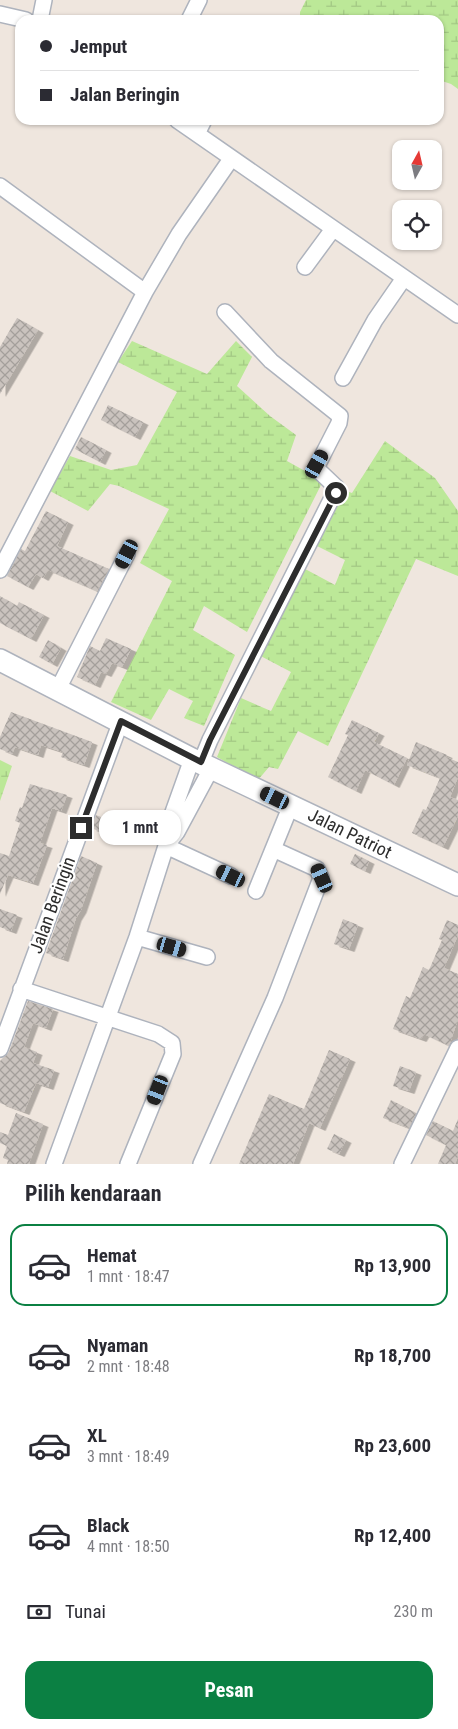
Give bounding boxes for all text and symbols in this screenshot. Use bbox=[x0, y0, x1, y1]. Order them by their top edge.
text: Jemput bbox=[70, 35, 127, 58]
text: Jalan Beringin bbox=[70, 83, 180, 106]
north arrow bbox=[392, 140, 442, 190]
map controls bbox=[392, 140, 442, 250]
button: locate bbox=[392, 200, 442, 250]
car bbox=[303, 447, 330, 481]
route start bbox=[325, 482, 347, 504]
car bbox=[113, 537, 140, 571]
car bbox=[258, 785, 291, 811]
street label: Jalan Patriot bbox=[305, 804, 395, 862]
callout: 1 mnt bbox=[98, 810, 181, 846]
route end bbox=[70, 817, 92, 839]
text: 1 mnt bbox=[122, 818, 158, 837]
street label: Jalan Beringin bbox=[25, 854, 79, 956]
car bbox=[309, 861, 334, 895]
car bbox=[214, 863, 247, 889]
car bbox=[155, 936, 188, 958]
car bbox=[145, 1073, 170, 1107]
text: Pilih kendaraan bbox=[25, 1181, 161, 1206]
icon: car bbox=[27, 1243, 72, 1288]
text: Hemat bbox=[87, 1244, 137, 1267]
text: Rp 13,900 bbox=[354, 1254, 431, 1277]
text: 1 mnt · 18:47 bbox=[87, 1267, 170, 1286]
icon: car bbox=[27, 1333, 72, 1378]
text: Nyaman bbox=[87, 1334, 148, 1357]
text: Rp 18,700 bbox=[354, 1344, 431, 1367]
text: 2 mnt · 18:48 bbox=[87, 1357, 170, 1376]
icon: car bbox=[27, 1423, 72, 1468]
text: XL bbox=[87, 1424, 107, 1447]
text: Rp 23,600 bbox=[354, 1434, 431, 1457]
text: 3 mnt · 18:49 bbox=[87, 1447, 170, 1466]
icon: car bbox=[27, 1513, 72, 1558]
text: Black bbox=[87, 1514, 129, 1537]
text: Rp 12,400 bbox=[354, 1524, 431, 1547]
text: 4 mnt · 18:50 bbox=[87, 1537, 170, 1556]
icon: cash bbox=[25, 1598, 53, 1626]
text: Tunai bbox=[65, 1600, 106, 1623]
text: 230 m bbox=[394, 1602, 433, 1621]
button: Pesan bbox=[25, 1661, 433, 1719]

